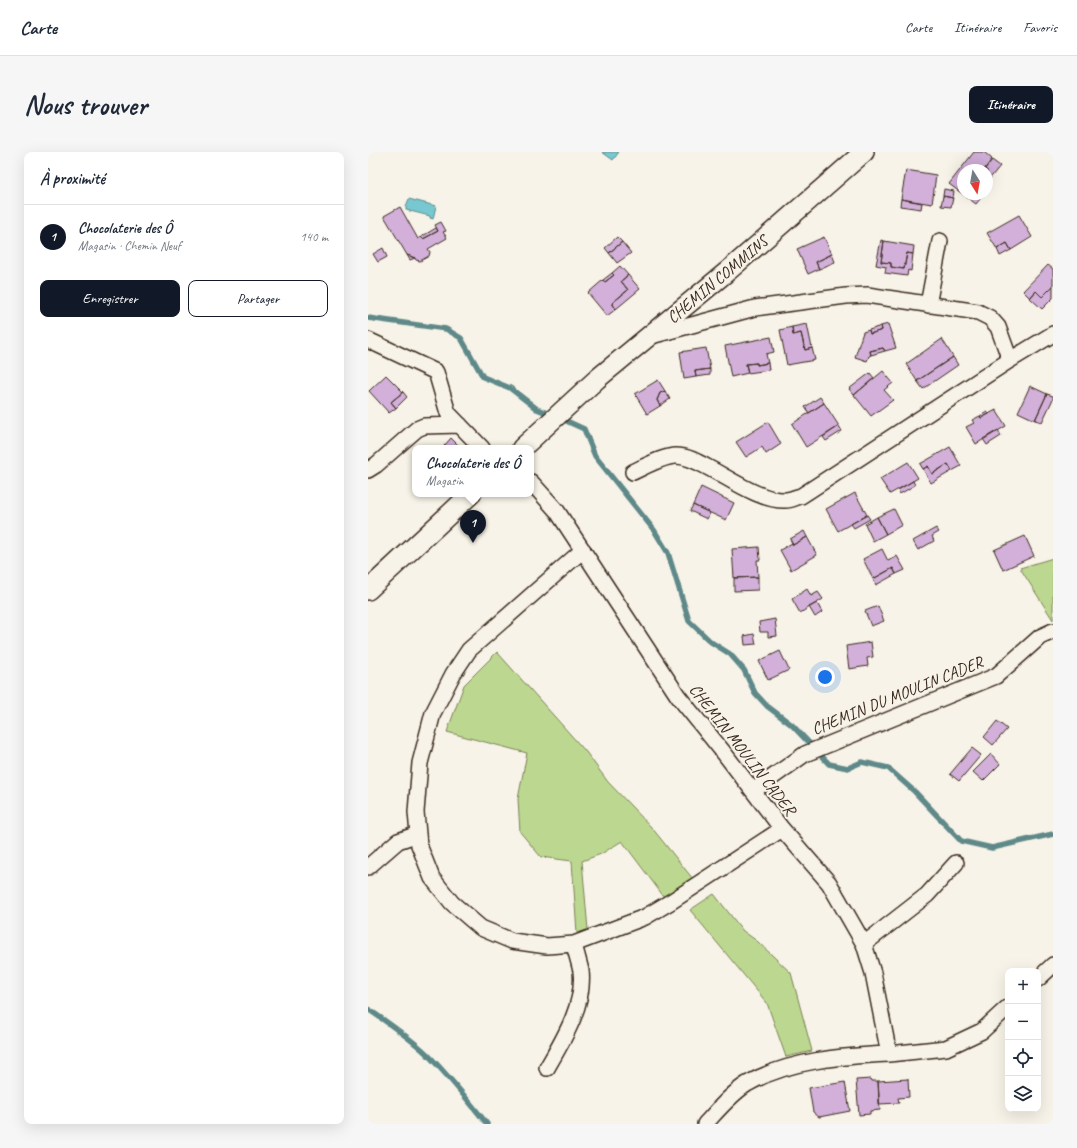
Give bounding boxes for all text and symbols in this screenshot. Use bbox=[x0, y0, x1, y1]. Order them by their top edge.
text: Carte bbox=[20, 16, 57, 40]
text: Carte bbox=[905, 19, 932, 36]
text: Itinéraire bbox=[954, 19, 1001, 36]
text: Favoris bbox=[1023, 19, 1057, 36]
button: Itinéraire bbox=[969, 86, 1053, 123]
text: Nous trouver bbox=[24, 87, 147, 122]
north arrow bbox=[957, 164, 993, 200]
text: À proximité bbox=[40, 168, 105, 189]
text: Chocolaterie des Ô bbox=[78, 219, 172, 238]
text: 1 bbox=[50, 229, 56, 245]
text: 140 m bbox=[300, 229, 328, 245]
street label: CHEMIN COMMINS bbox=[662, 229, 774, 328]
text: Magasin · Chemin Neuf bbox=[78, 238, 181, 254]
button: Enregistrer bbox=[40, 280, 180, 317]
button: Partager bbox=[188, 280, 328, 317]
popup bbox=[412, 445, 534, 497]
text: Chocolaterie des Ô bbox=[426, 454, 520, 473]
text: Magasin bbox=[426, 473, 464, 489]
pin: 1 bbox=[460, 510, 486, 543]
street label: CHEMIN DU MOULIN CADER bbox=[809, 651, 987, 739]
your location bbox=[815, 667, 835, 687]
street label: CHEMIN MOULIN CADER bbox=[685, 679, 802, 821]
map controls bbox=[1005, 968, 1041, 1112]
button: + bbox=[1005, 968, 1041, 1004]
button: − bbox=[1005, 1004, 1041, 1040]
button: locate bbox=[1005, 1040, 1041, 1076]
button: layers bbox=[1005, 1076, 1041, 1112]

